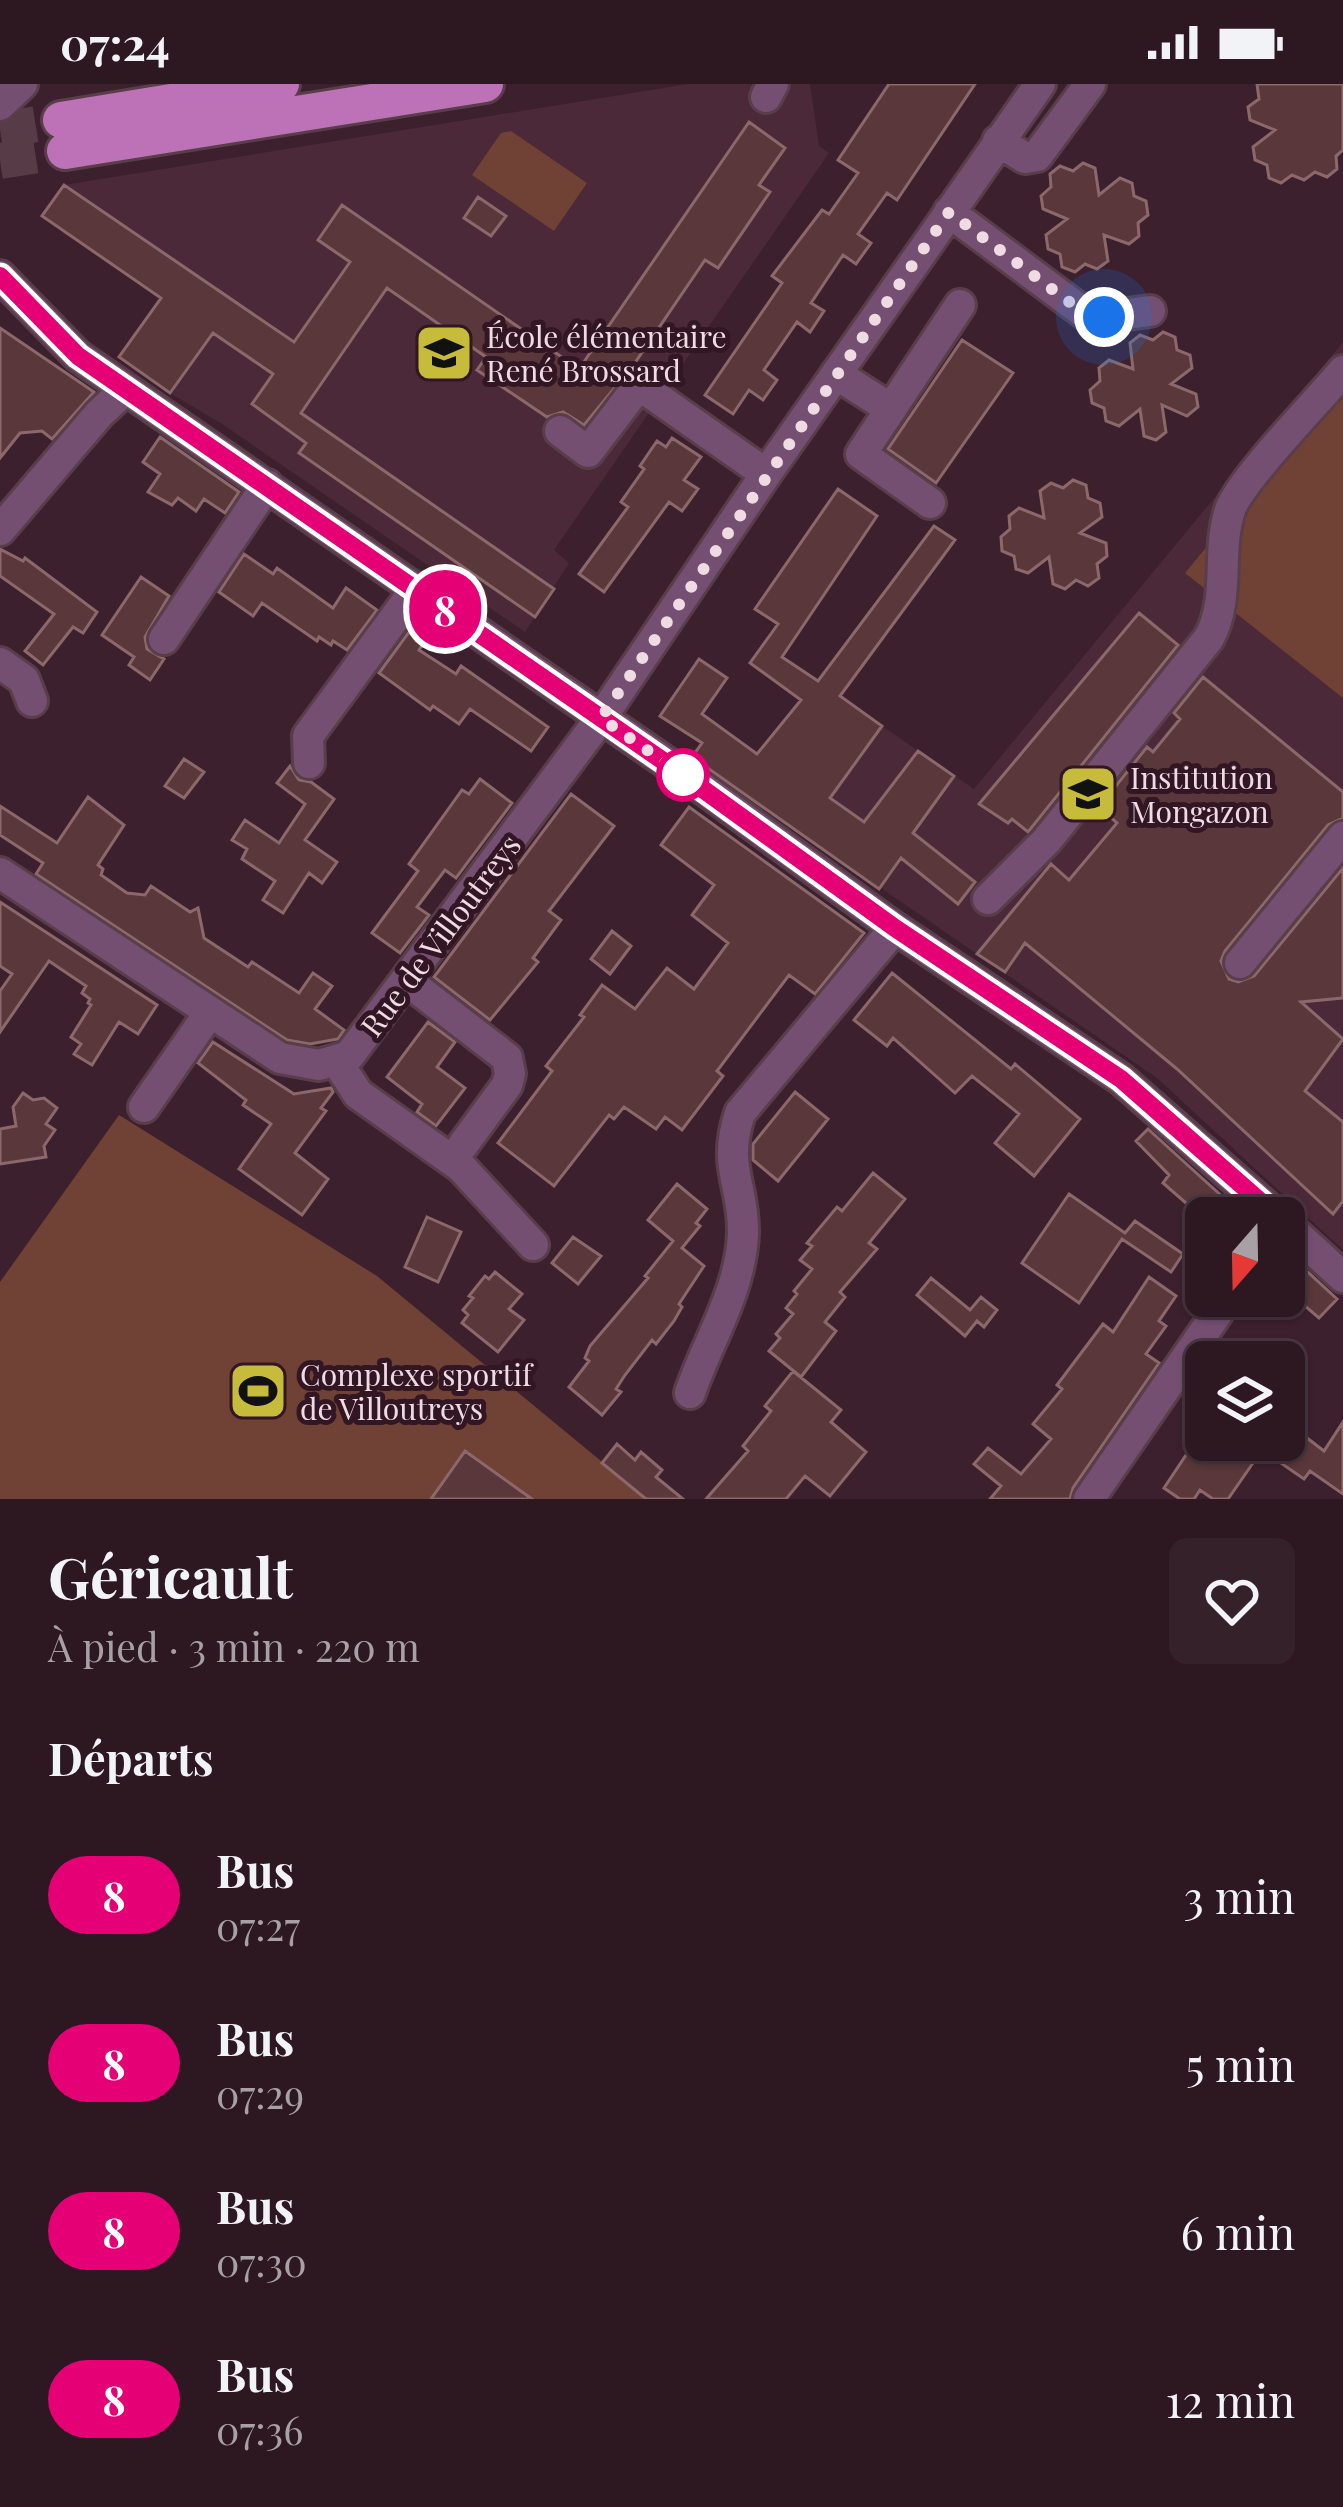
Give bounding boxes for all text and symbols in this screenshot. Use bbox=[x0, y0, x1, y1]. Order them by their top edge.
text: 07:24 bbox=[60, 12, 170, 72]
your location bbox=[1074, 287, 1134, 347]
place label: École élémentaire René Brossard bbox=[486, 316, 727, 390]
school or university icon: École élémentaire René Brossard bbox=[413, 322, 475, 384]
line badge: 8 bbox=[406, 570, 484, 648]
text: 8 bbox=[433, 581, 457, 637]
unlabelled marker bbox=[658, 750, 708, 800]
place label: Institution Mongazon bbox=[1130, 757, 1273, 831]
school or university icon: Institution Mongazon bbox=[1057, 763, 1119, 825]
street label: Rue de Villoutreys bbox=[351, 826, 529, 1044]
north arrow bbox=[1185, 1197, 1305, 1317]
map controls bbox=[1185, 1197, 1305, 1461]
button: layers bbox=[1185, 1341, 1305, 1461]
place label: Complexe sportif de Villoutreys bbox=[300, 1354, 534, 1428]
sports icon: Complexe sportif de Villoutreys bbox=[227, 1360, 289, 1422]
text: Géricault bbox=[48, 1537, 293, 1613]
button: heart bbox=[1169, 1538, 1295, 1664]
text: À pied · 3 min · 220 m bbox=[48, 1620, 420, 1672]
text: Départs bbox=[48, 1727, 214, 1787]
text: Bus bbox=[216, 1839, 294, 1899]
text: 3 min bbox=[1183, 1865, 1295, 1925]
text: 8 bbox=[102, 1867, 126, 1923]
text: 07:27 bbox=[216, 1899, 300, 1951]
text: Bus bbox=[216, 2007, 294, 2067]
text: 5 min bbox=[1186, 2033, 1295, 2093]
text: 8 bbox=[102, 2035, 126, 2091]
text: 07:29 bbox=[216, 2067, 304, 2119]
text: Bus bbox=[216, 2175, 294, 2235]
text: 6 min bbox=[1181, 2201, 1295, 2261]
text: 8 bbox=[102, 2203, 126, 2259]
text: 07:30 bbox=[216, 2235, 307, 2287]
text: Bus bbox=[216, 2343, 294, 2403]
text: 12 min bbox=[1166, 2369, 1295, 2429]
text: 8 bbox=[102, 2371, 126, 2427]
text: 07:36 bbox=[216, 2403, 303, 2455]

